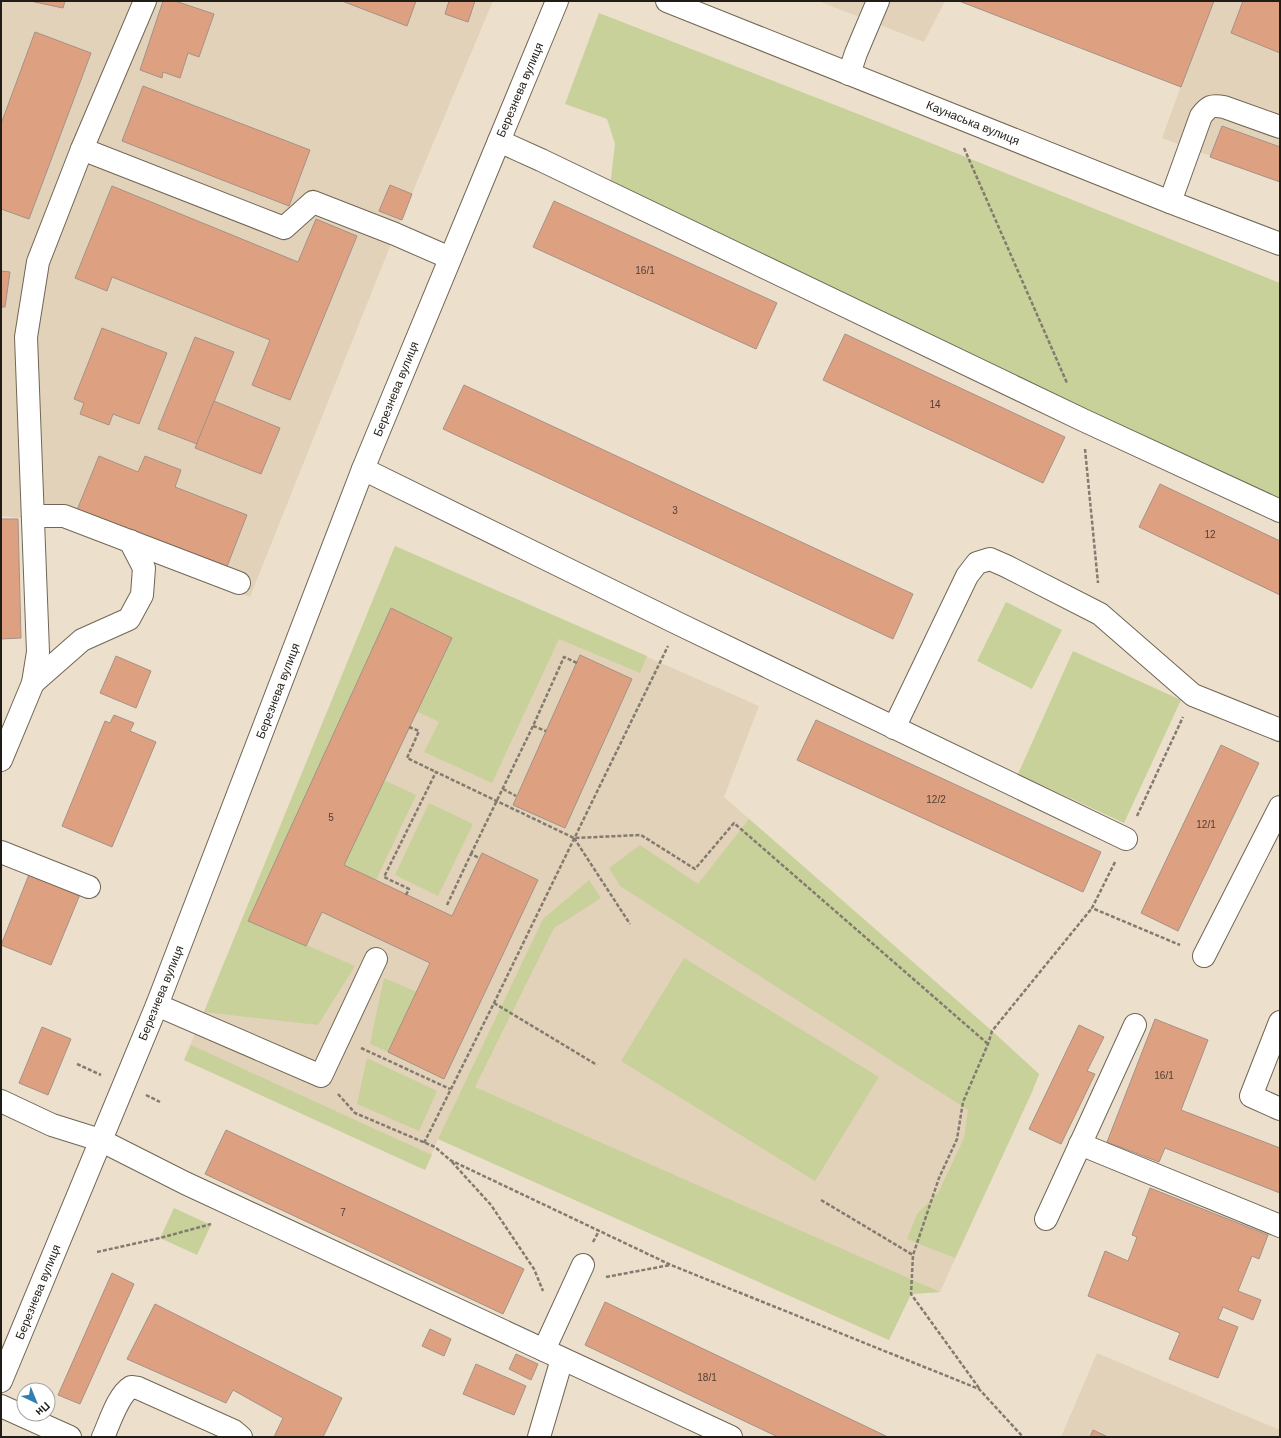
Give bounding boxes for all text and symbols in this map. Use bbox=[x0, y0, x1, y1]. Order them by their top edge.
street label: Березнева вулиця bbox=[494, 40, 546, 140]
street label: Каунаська вулиця bbox=[924, 98, 1022, 148]
house number: 16/1 bbox=[635, 265, 655, 276]
street label: Березнева вулиця bbox=[370, 339, 422, 439]
house number: 14 bbox=[929, 399, 941, 410]
house number: 3 bbox=[672, 505, 678, 516]
house number: 12 bbox=[1204, 529, 1216, 540]
street label: Березнева вулиця bbox=[253, 641, 303, 741]
house number: 12/2 bbox=[926, 794, 946, 805]
house number: 5 bbox=[328, 812, 334, 823]
house number: 12/1 bbox=[1196, 819, 1216, 830]
street label: Березнева вулиця bbox=[135, 943, 187, 1043]
house number: 16/1 bbox=[1154, 1070, 1174, 1081]
house number: 7 bbox=[340, 1207, 346, 1218]
street label: Березнева вулиця bbox=[12, 1242, 64, 1342]
house number: 18/1 bbox=[697, 1372, 717, 1383]
north arrow bbox=[16, 1382, 56, 1422]
text: Пн bbox=[34, 1400, 52, 1419]

